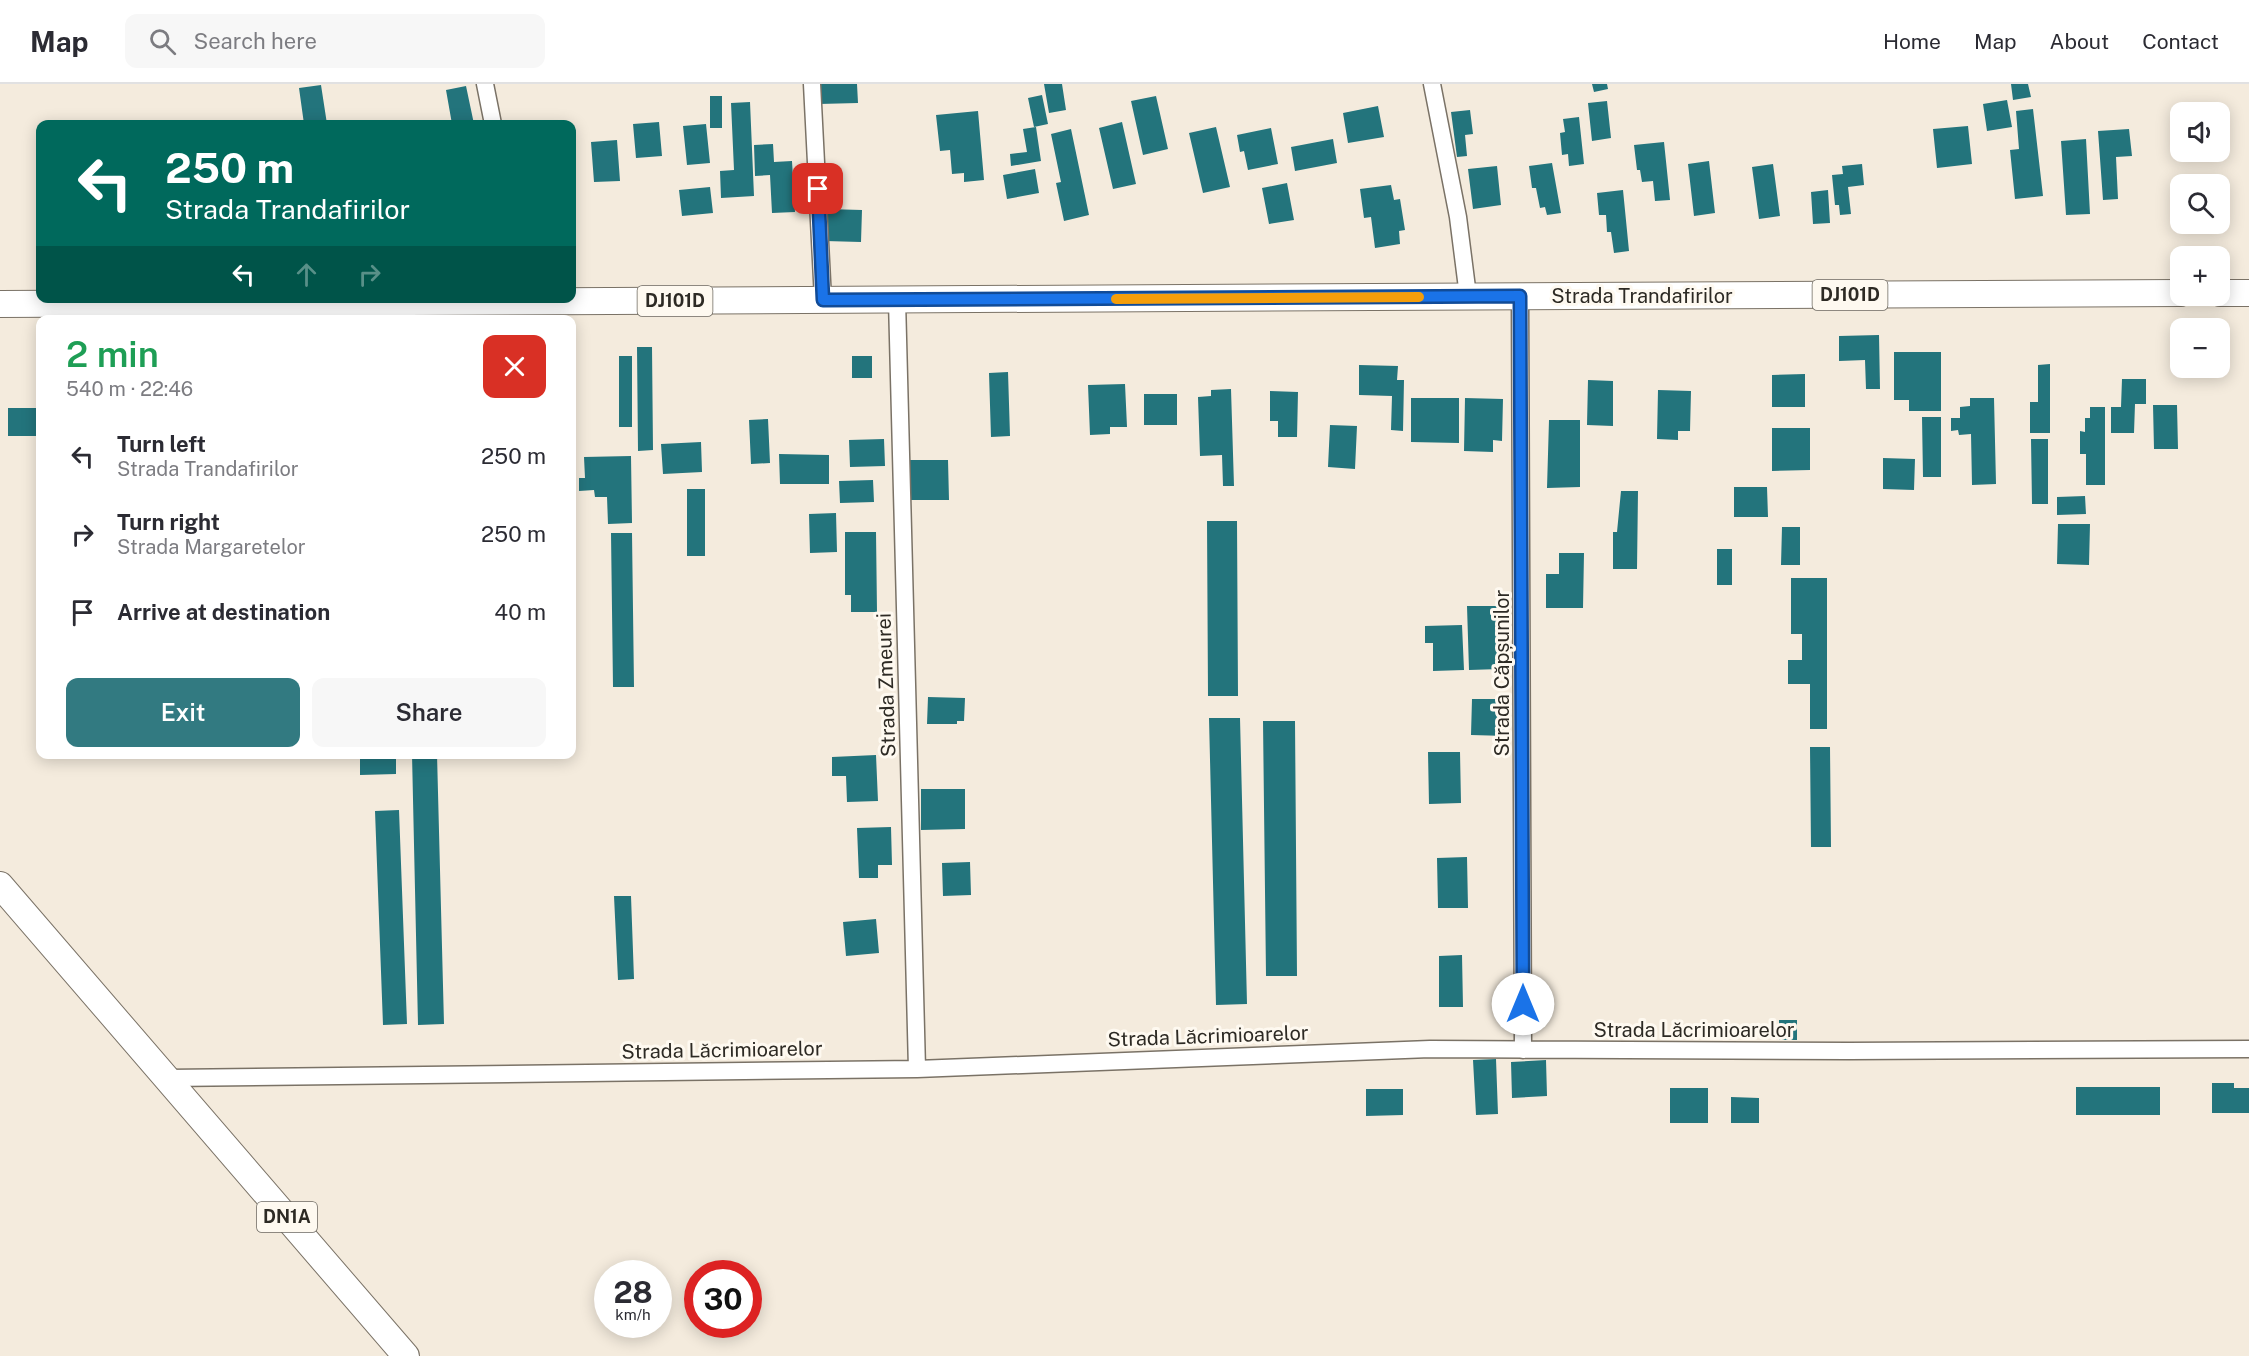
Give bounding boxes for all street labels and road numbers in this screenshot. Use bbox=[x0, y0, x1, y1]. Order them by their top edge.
road number: DJ101D bbox=[1812, 280, 1888, 310]
street label: Strada Trandafirilor bbox=[1551, 284, 1733, 308]
road number: DJ101D bbox=[638, 286, 712, 316]
street label: Strada Căpșunilor bbox=[1490, 589, 1514, 756]
street label: Strada Zmeurei bbox=[871, 613, 901, 757]
street label: Strada Lăcrimioarelor bbox=[1593, 1018, 1795, 1042]
street label: Strada Lăcrimioarelor bbox=[1107, 1020, 1309, 1052]
street label: Strada Lăcrimioarelor bbox=[621, 1036, 823, 1064]
road number: DN1A bbox=[257, 1202, 317, 1232]

